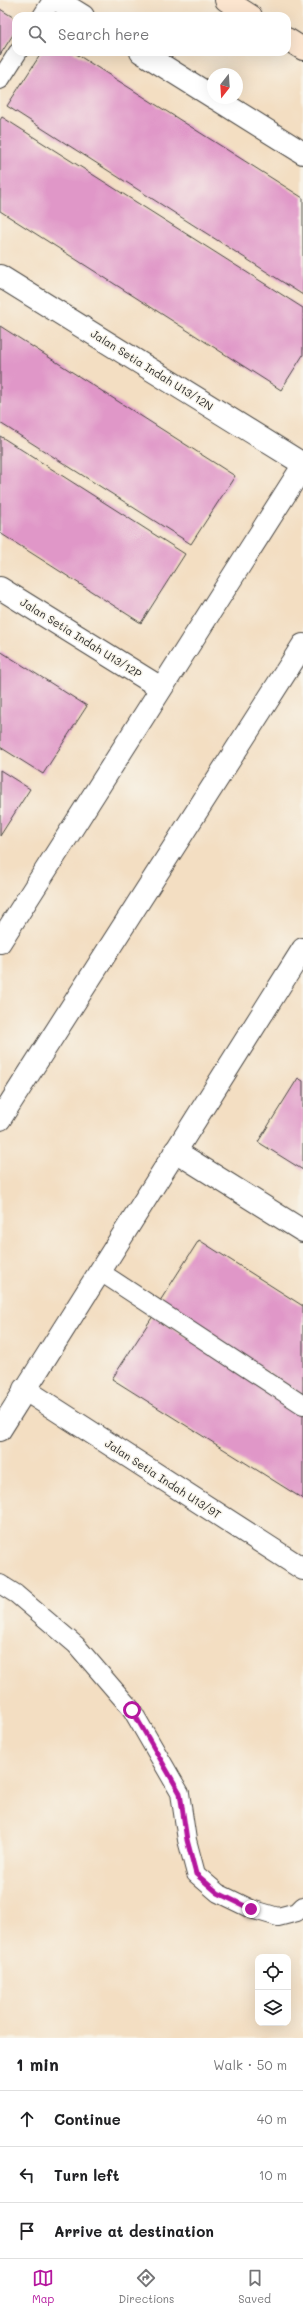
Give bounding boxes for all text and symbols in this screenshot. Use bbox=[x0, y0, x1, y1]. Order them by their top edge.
search box bbox=[12, 12, 291, 56]
icon: search bbox=[26, 23, 48, 45]
text: Search here bbox=[58, 24, 149, 44]
north arrow bbox=[207, 68, 243, 104]
street label: Jalan Setia Indah U13/12N bbox=[88, 326, 216, 414]
street label: Jalan Setia Indah U13/12P bbox=[18, 594, 145, 681]
street label: Jalan Setia Indah U13/9T bbox=[102, 1435, 224, 1522]
route start bbox=[123, 1701, 141, 1719]
route end bbox=[242, 1900, 260, 1918]
map controls bbox=[255, 1954, 291, 2026]
button: locate bbox=[255, 1954, 291, 1990]
button: layers bbox=[255, 1990, 291, 2026]
text: 1 min bbox=[16, 2053, 59, 2075]
text: Walk · 50 m bbox=[213, 2056, 287, 2073]
icon: ahead bbox=[16, 2108, 38, 2130]
text: Continue bbox=[54, 2109, 121, 2129]
text: 40 m bbox=[257, 2110, 287, 2127]
icon: left bbox=[16, 2164, 38, 2186]
text: Turn left bbox=[54, 2165, 119, 2185]
text: 10 m bbox=[259, 2166, 287, 2183]
icon: arrive bbox=[16, 2220, 38, 2242]
text: Arrive at destination bbox=[54, 2221, 214, 2241]
tab: Map bbox=[32, 2267, 54, 2306]
tab: Directions bbox=[118, 2267, 174, 2306]
tab: Saved bbox=[238, 2267, 271, 2306]

